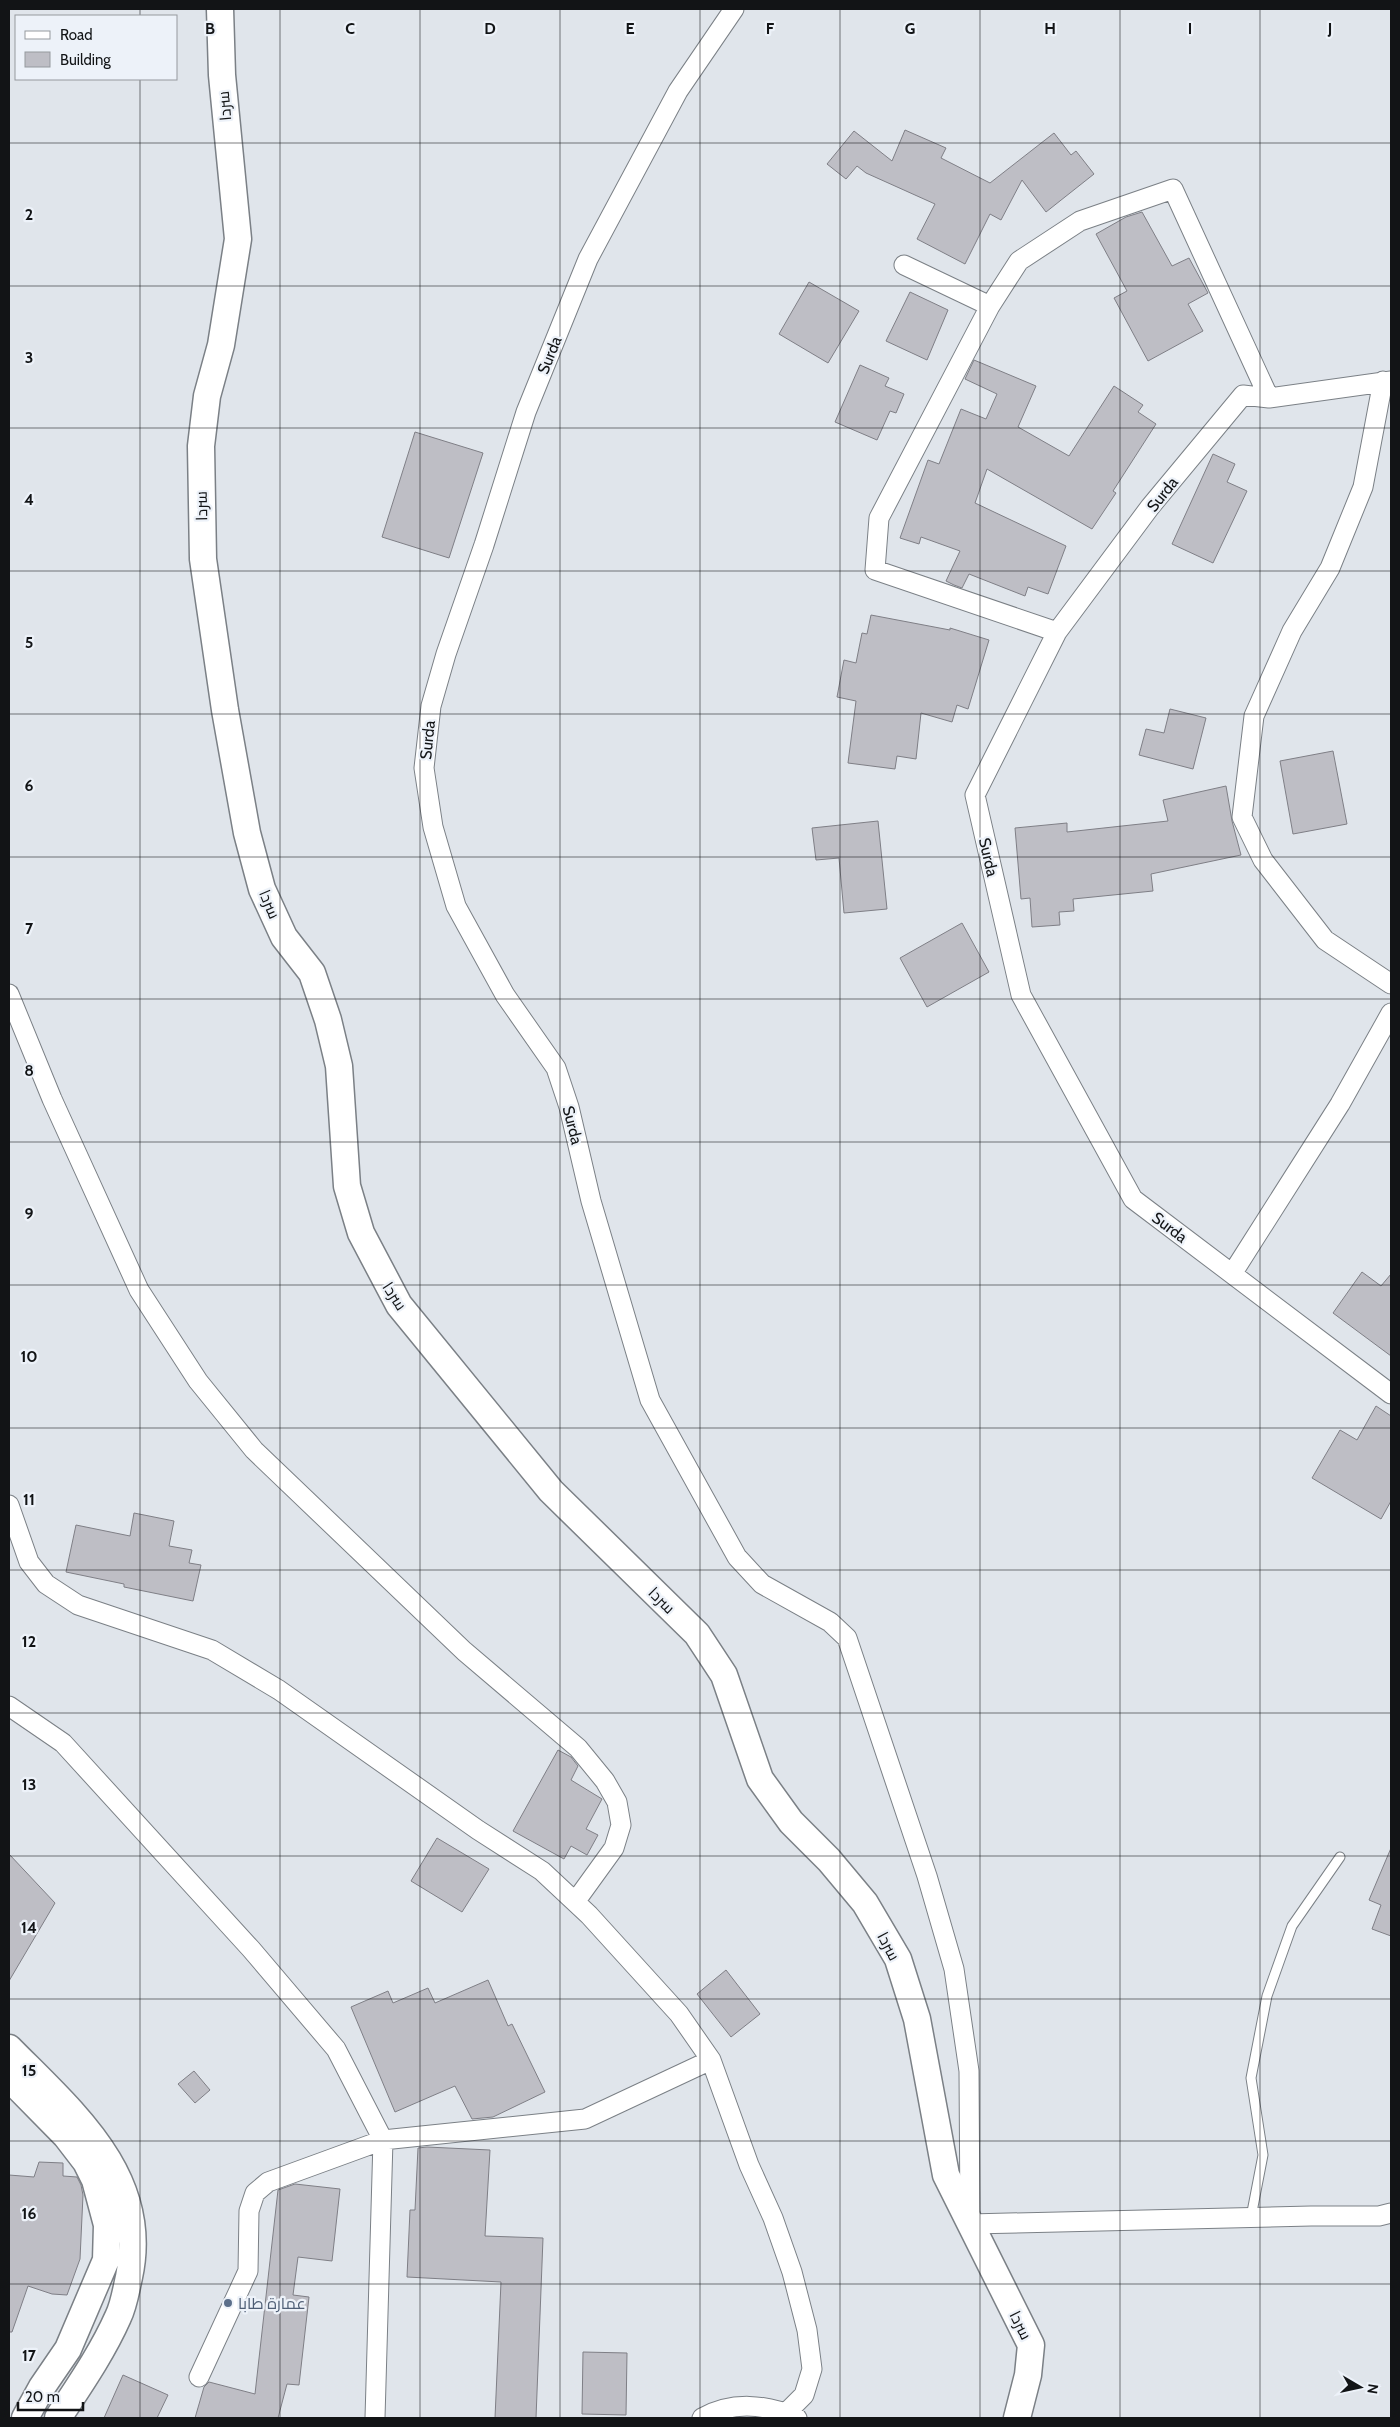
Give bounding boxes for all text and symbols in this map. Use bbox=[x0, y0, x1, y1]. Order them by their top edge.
legend bbox=[15, 15, 178, 80]
text: B bbox=[205, 19, 215, 38]
text: C bbox=[345, 19, 355, 38]
text: D bbox=[484, 19, 496, 38]
text: E bbox=[625, 19, 635, 38]
text: F bbox=[766, 19, 775, 38]
text: G bbox=[905, 19, 915, 38]
text: H bbox=[1044, 19, 1056, 38]
text: I bbox=[1188, 19, 1192, 38]
text: J bbox=[1327, 19, 1332, 38]
text: Road bbox=[60, 26, 93, 44]
text: Building bbox=[60, 51, 111, 69]
street label: سردا bbox=[214, 90, 235, 122]
text: 2 bbox=[25, 205, 33, 224]
street label: Surda bbox=[533, 333, 566, 377]
text: 3 bbox=[25, 348, 33, 367]
street label: Surda bbox=[1143, 473, 1182, 515]
text: 4 bbox=[24, 490, 34, 509]
street label: سردا bbox=[192, 491, 211, 521]
text: 5 bbox=[25, 633, 33, 652]
street label: Surda bbox=[416, 719, 439, 760]
text: 6 bbox=[25, 776, 34, 795]
street label: Surda bbox=[975, 836, 1002, 879]
street label: سردا bbox=[255, 887, 284, 922]
text: 7 bbox=[25, 919, 34, 938]
text: 8 bbox=[24, 1061, 34, 1080]
street label: Surda bbox=[559, 1104, 587, 1147]
text: 9 bbox=[25, 1204, 34, 1223]
street label: Surda bbox=[1148, 1208, 1191, 1247]
street label: سردا bbox=[378, 1279, 411, 1314]
text: 10 bbox=[20, 1347, 38, 1366]
text: 11 bbox=[23, 1490, 35, 1509]
street label: سردا bbox=[644, 1583, 679, 1618]
text: 12 bbox=[22, 1632, 36, 1651]
text: 13 bbox=[22, 1775, 36, 1794]
text: 14 bbox=[21, 1918, 37, 1937]
street label: سردا bbox=[873, 1929, 904, 1964]
text: 15 bbox=[22, 2061, 36, 2080]
text: 16 bbox=[22, 2204, 36, 2223]
place label: عمارة طابا bbox=[238, 2294, 306, 2313]
marker: عمارة طابا bbox=[222, 2297, 234, 2309]
street label: سردا bbox=[1005, 2308, 1036, 2343]
text: 17 bbox=[22, 2346, 37, 2365]
north arrow bbox=[1335, 2362, 1385, 2412]
scale bar bbox=[18, 2380, 82, 2412]
text: N bbox=[1363, 2383, 1383, 2395]
text: 20 m bbox=[25, 2388, 60, 2406]

